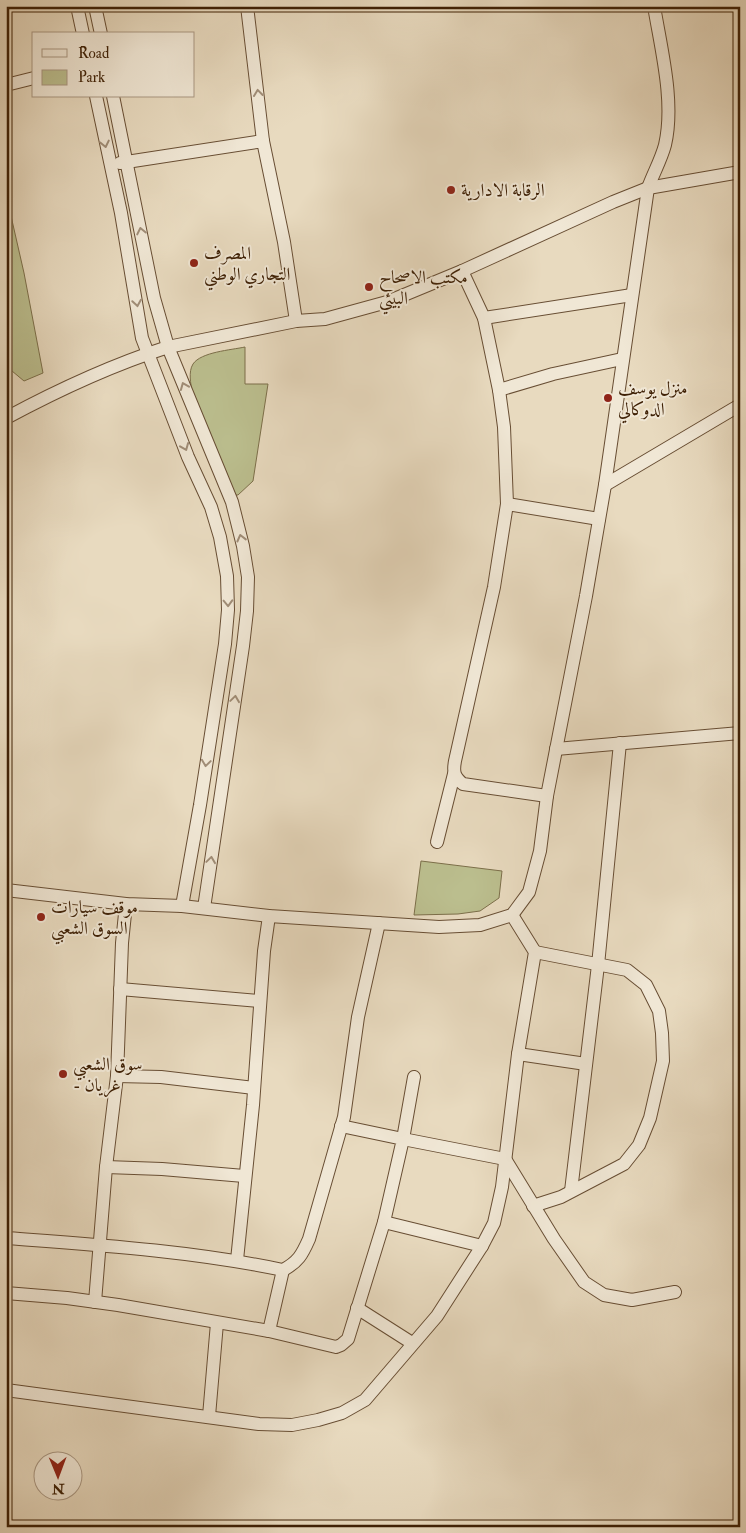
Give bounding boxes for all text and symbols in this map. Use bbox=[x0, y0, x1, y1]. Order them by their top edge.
legend bbox=[32, 32, 195, 98]
text: Road bbox=[78, 44, 110, 63]
text: Park bbox=[78, 68, 105, 87]
one-way arrow bbox=[253, 88, 264, 96]
one-way arrow bbox=[100, 140, 110, 148]
place label: الرقابة الادارية bbox=[461, 179, 545, 202]
marker: الرقابة الادارية bbox=[445, 184, 457, 196]
one-way arrow bbox=[136, 227, 147, 236]
place label: المصرف التجاري الوطني bbox=[204, 242, 291, 291]
marker: المصرف التجاري الوطني bbox=[188, 257, 200, 269]
place label: مكتب الاصحاح البيئي bbox=[379, 266, 468, 315]
marker: مكتب الاصحاح البيئي bbox=[363, 281, 375, 293]
one-way arrow bbox=[131, 299, 141, 308]
place label: منزل يوسف الدوكالي bbox=[618, 377, 687, 424]
one-way arrow bbox=[179, 383, 189, 391]
marker: منزل يوسف الدوكالي bbox=[602, 392, 614, 404]
one-way arrow bbox=[179, 443, 189, 451]
one-way arrow bbox=[236, 534, 247, 543]
one-way arrow bbox=[222, 599, 233, 607]
one-way arrow bbox=[229, 695, 240, 703]
one-way arrow bbox=[201, 760, 212, 768]
one-way arrow bbox=[206, 856, 216, 864]
place label: موقف سيارات السوق الشعبي bbox=[51, 896, 138, 945]
marker: موقف سيارات السوق الشعبي bbox=[35, 911, 47, 923]
place label: سوق الشعبي - غريان bbox=[73, 1053, 143, 1098]
marker: سوق الشعبي - غريان bbox=[57, 1068, 69, 1080]
north arrow bbox=[32, 1450, 82, 1500]
text: N bbox=[51, 1480, 66, 1497]

